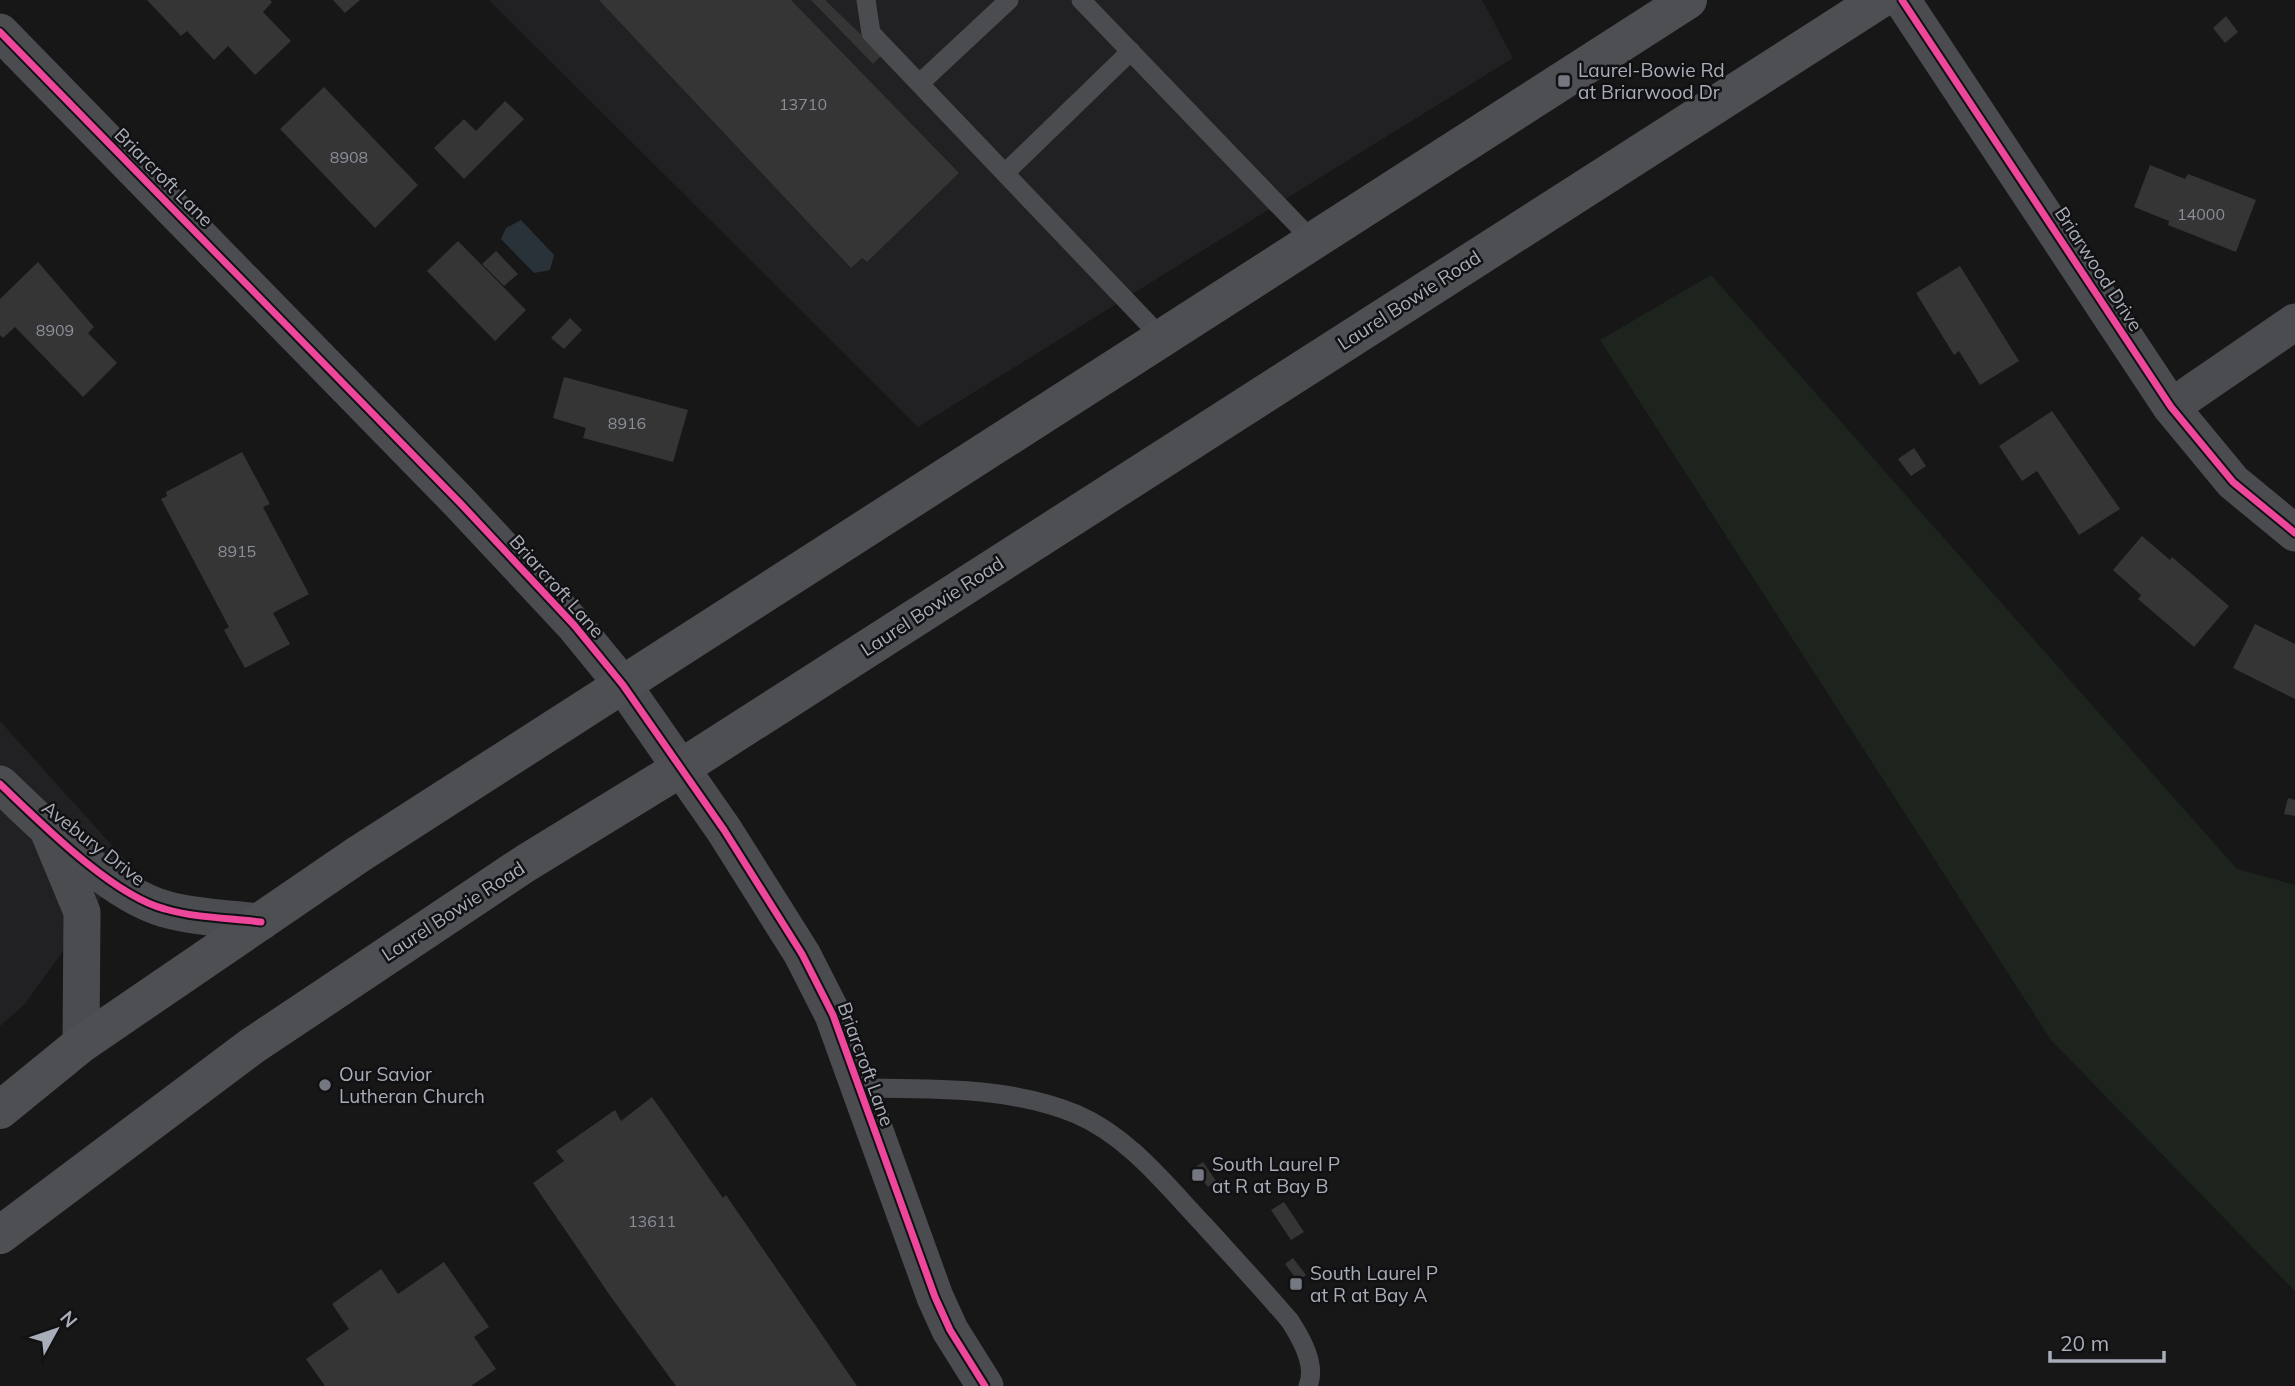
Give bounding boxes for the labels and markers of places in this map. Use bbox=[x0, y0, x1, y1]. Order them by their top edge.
place label: Laurel-Bowie Rd at Briarwood Dr bbox=[1578, 58, 1725, 104]
marker: Laurel-Bowie Rd at Briarwood Dr bbox=[1556, 73, 1572, 89]
place label: Our Savior Lutheran Church bbox=[339, 1062, 485, 1108]
marker: Our Savior Lutheran Church bbox=[317, 1077, 333, 1093]
place label: South Laurel P at R at Bay B bbox=[1212, 1152, 1340, 1198]
marker: South Laurel P at R at Bay B bbox=[1190, 1167, 1206, 1183]
place label: South Laurel P at R at Bay A bbox=[1310, 1261, 1438, 1307]
marker: South Laurel P at R at Bay A bbox=[1288, 1276, 1304, 1292]

